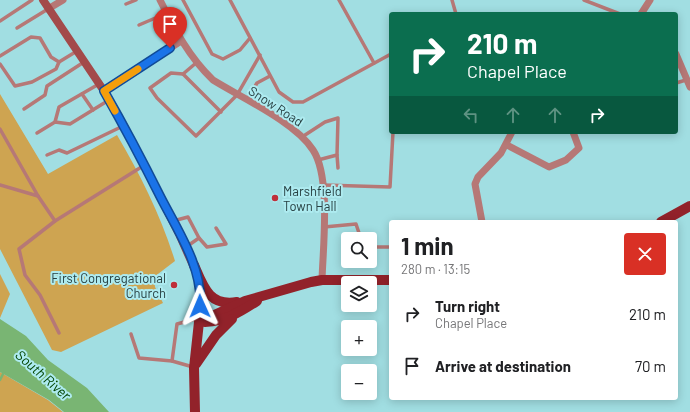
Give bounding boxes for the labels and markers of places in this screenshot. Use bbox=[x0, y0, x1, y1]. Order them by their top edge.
pin bbox=[153, 7.0, 187, 48]
place label: Marshfield Town Hall bbox=[283, 183, 342, 214]
marker: Marshfield Town Hall bbox=[270, 193, 280, 203]
place label: First Congregational Church bbox=[51, 270, 166, 301]
marker: First Congregational Church bbox=[169, 280, 179, 290]

